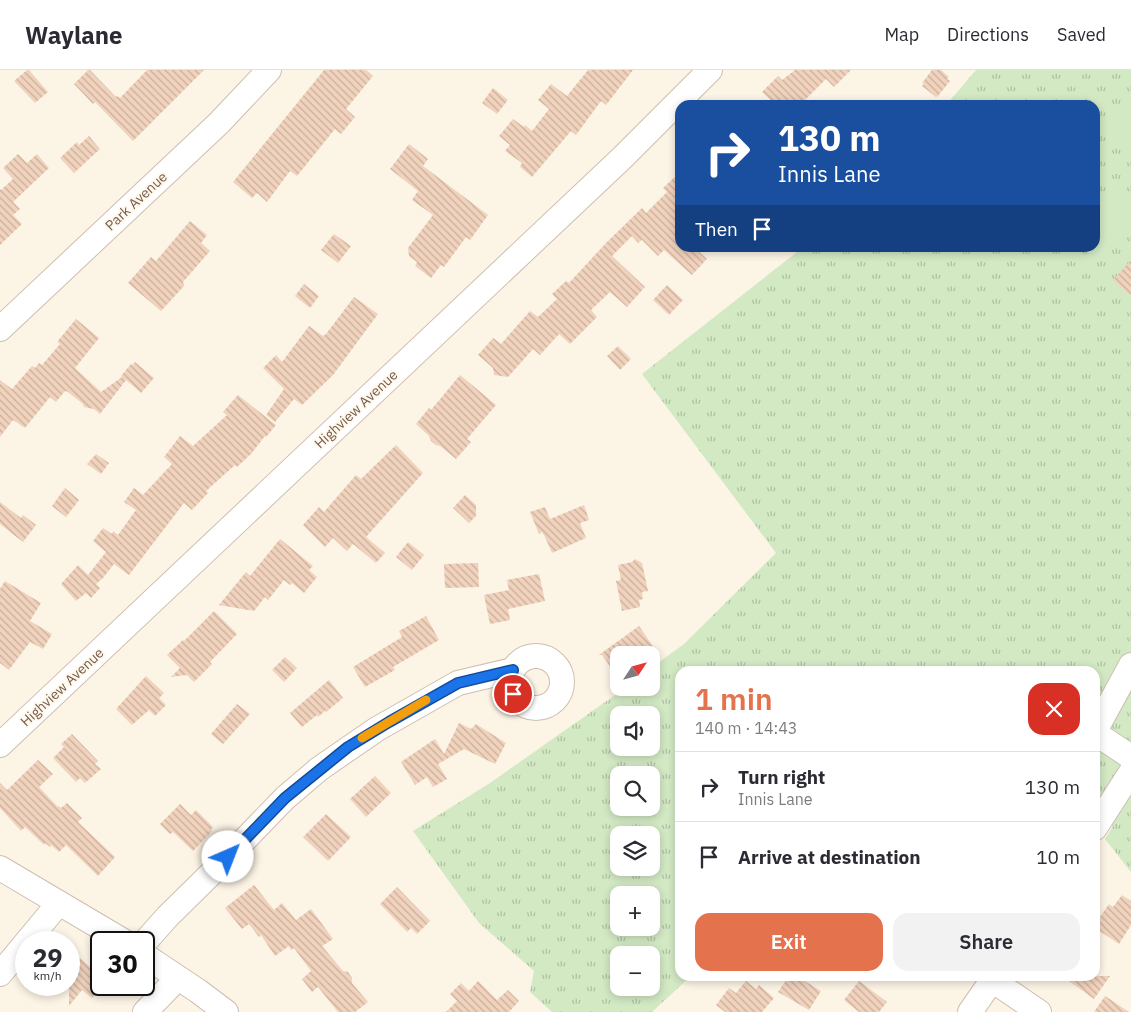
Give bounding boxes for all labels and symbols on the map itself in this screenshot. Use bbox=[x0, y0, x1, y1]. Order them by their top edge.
street label: Park Avenue bbox=[101, 167, 171, 234]
street label: Highview Avenue bbox=[311, 366, 402, 452]
street label: Highview Avenue bbox=[17, 644, 108, 730]
north arrow bbox=[610, 646, 660, 696]
pin bbox=[492, 673, 534, 715]
position arrow bbox=[201, 830, 253, 882]
speed limit sign: 30 bbox=[90, 931, 155, 996]

